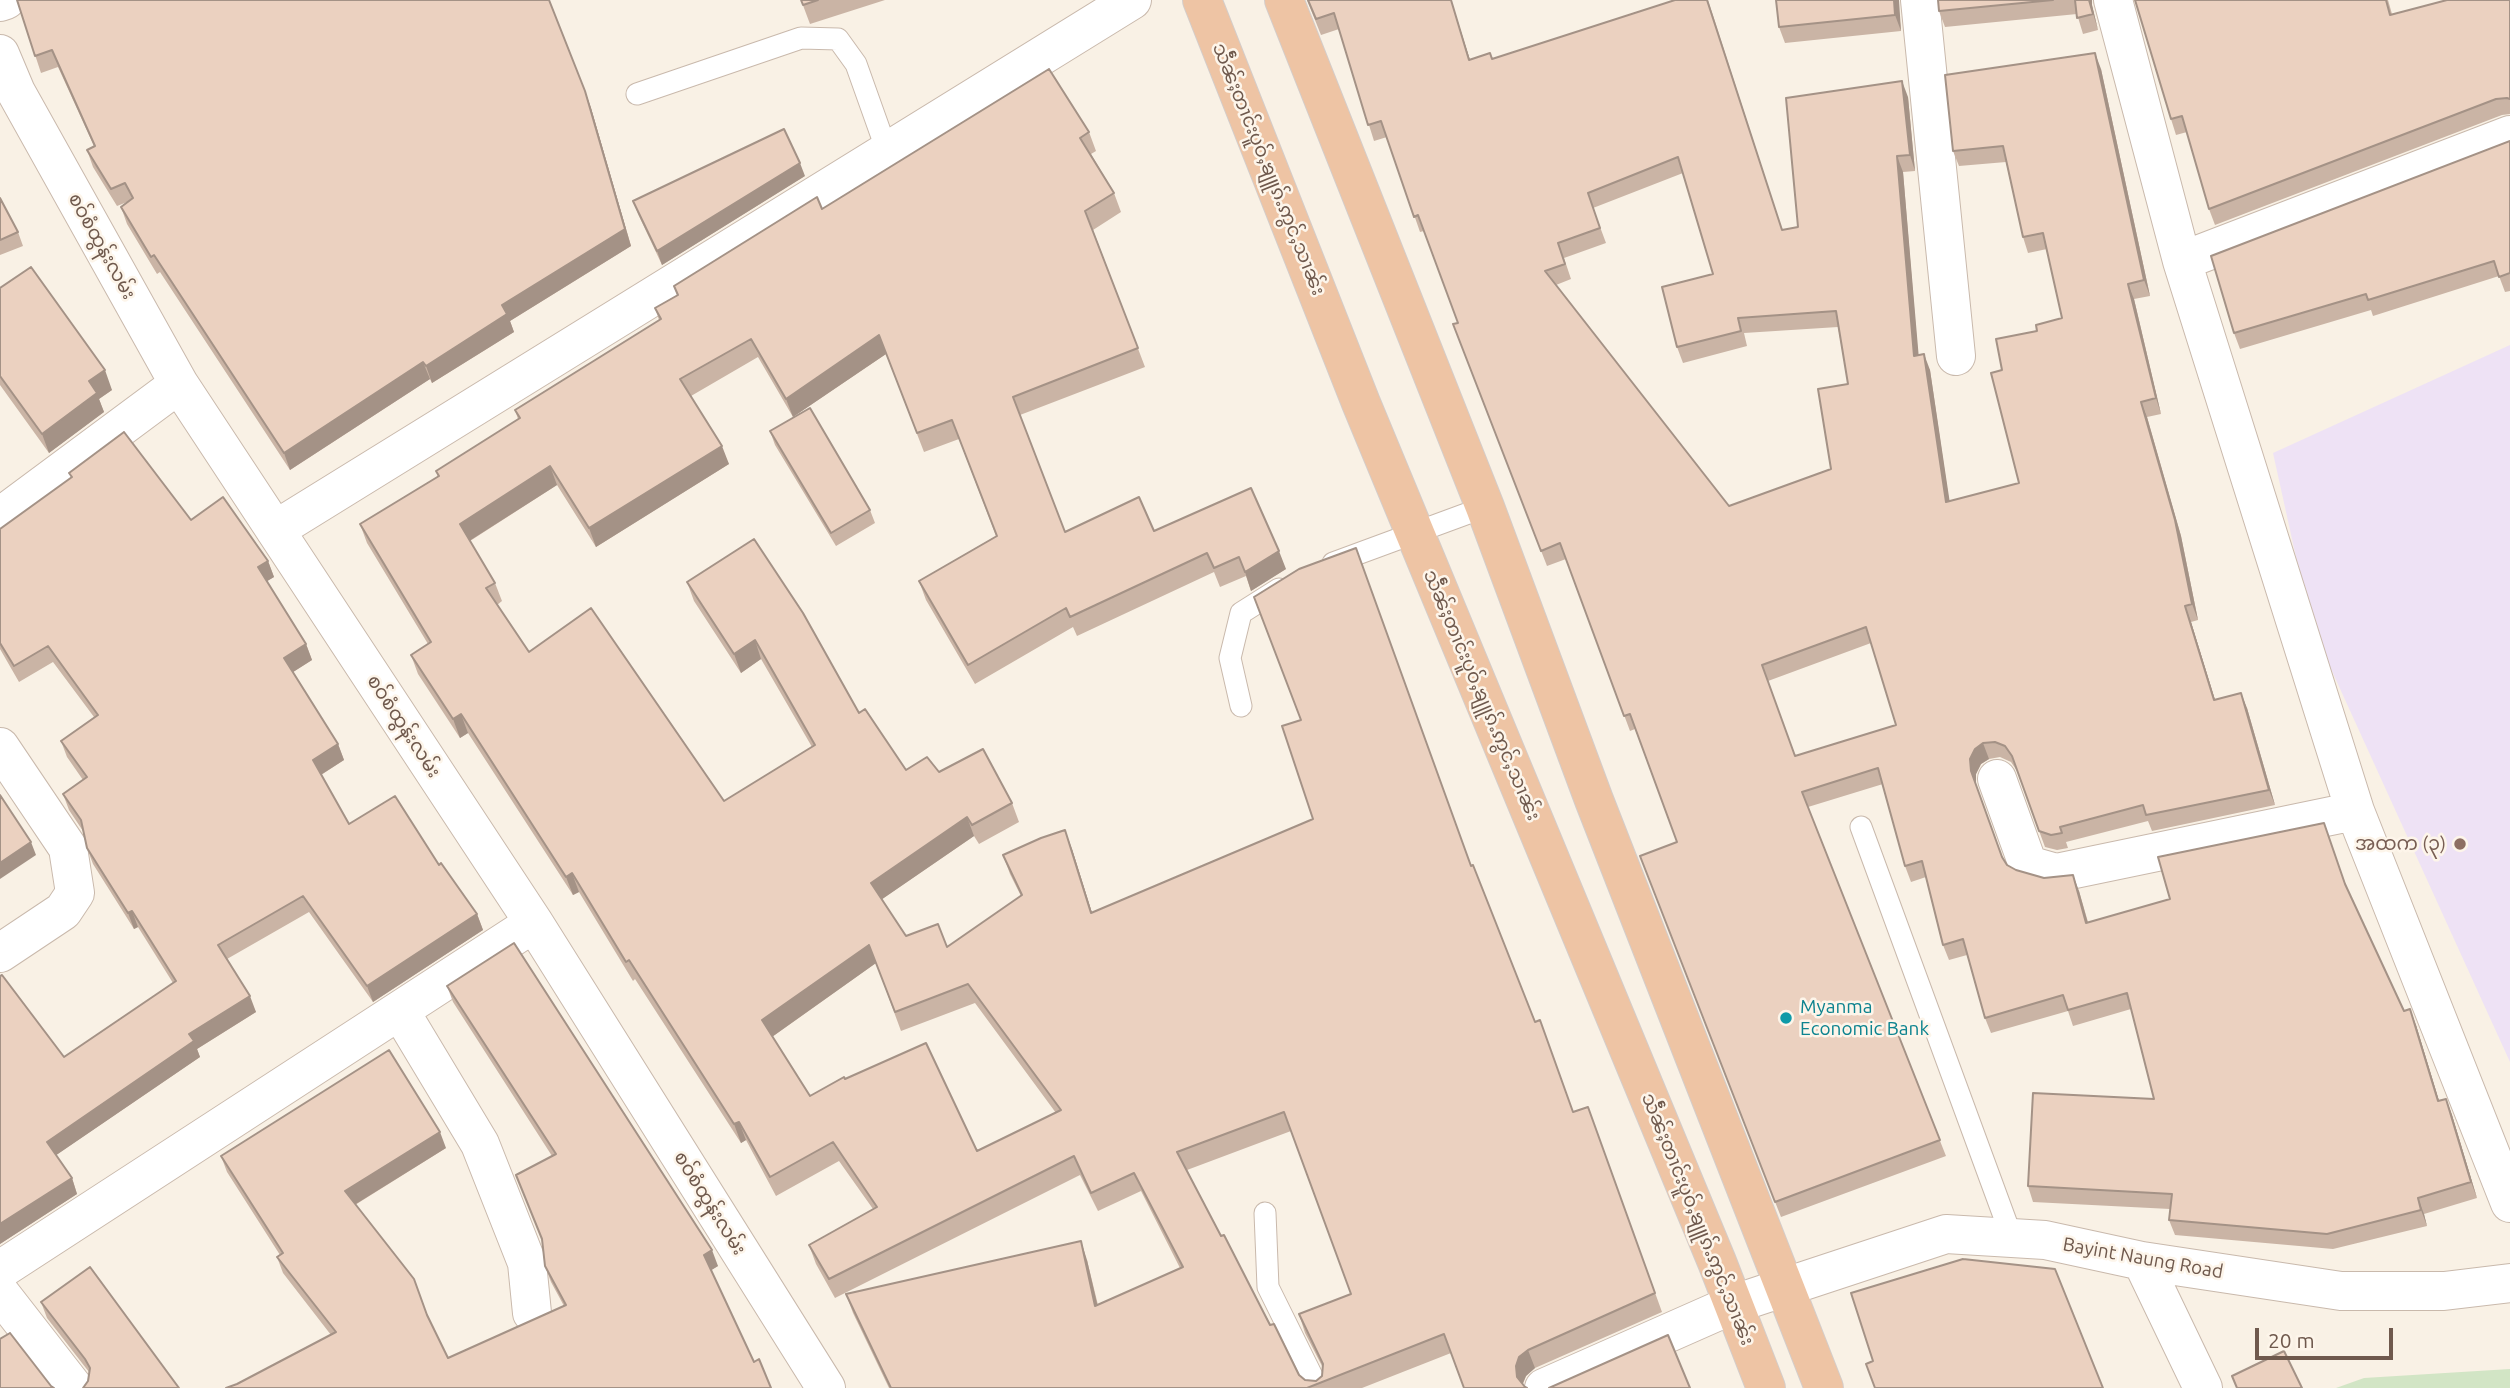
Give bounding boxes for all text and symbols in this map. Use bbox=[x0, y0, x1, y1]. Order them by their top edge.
street label: သဵႅၼ်ႈတၢင်းပူဝ်ႇၶျူၵ်ႉဢွင်ႇသၢၼ်း bbox=[1208, 40, 1330, 298]
street label: စဝ်စံထွန်းလမ်း bbox=[63, 189, 141, 303]
street label: သဵႅၼ်ႈတၢင်းပူဝ်ႇၶျူၵ်ႉဢွင်ႇသၢၼ်း bbox=[1419, 566, 1545, 824]
street label: စဝ်စံထွန်းလမ်း bbox=[362, 670, 446, 782]
place label: အထက (၃) bbox=[2355, 833, 2446, 855]
marker: အထက (၃) bbox=[2452, 836, 2468, 852]
place label: Myanma Economic Bank bbox=[1800, 996, 1929, 1040]
marker: Myanma Economic Bank bbox=[1778, 1010, 1794, 1026]
street label: သဵႅၼ်ႈတၢင်းပူဝ်ႇၶျူၵ်ႉဢွင်ႇသၢၼ်း bbox=[1637, 1090, 1759, 1348]
street label: စဝ်စံထွန်းလမ်း bbox=[669, 1147, 751, 1259]
street label: Bayint Naung Road bbox=[2061, 1233, 2225, 1283]
scale bar bbox=[2258, 1314, 2396, 1358]
text: 20 m bbox=[2268, 1328, 2315, 1352]

